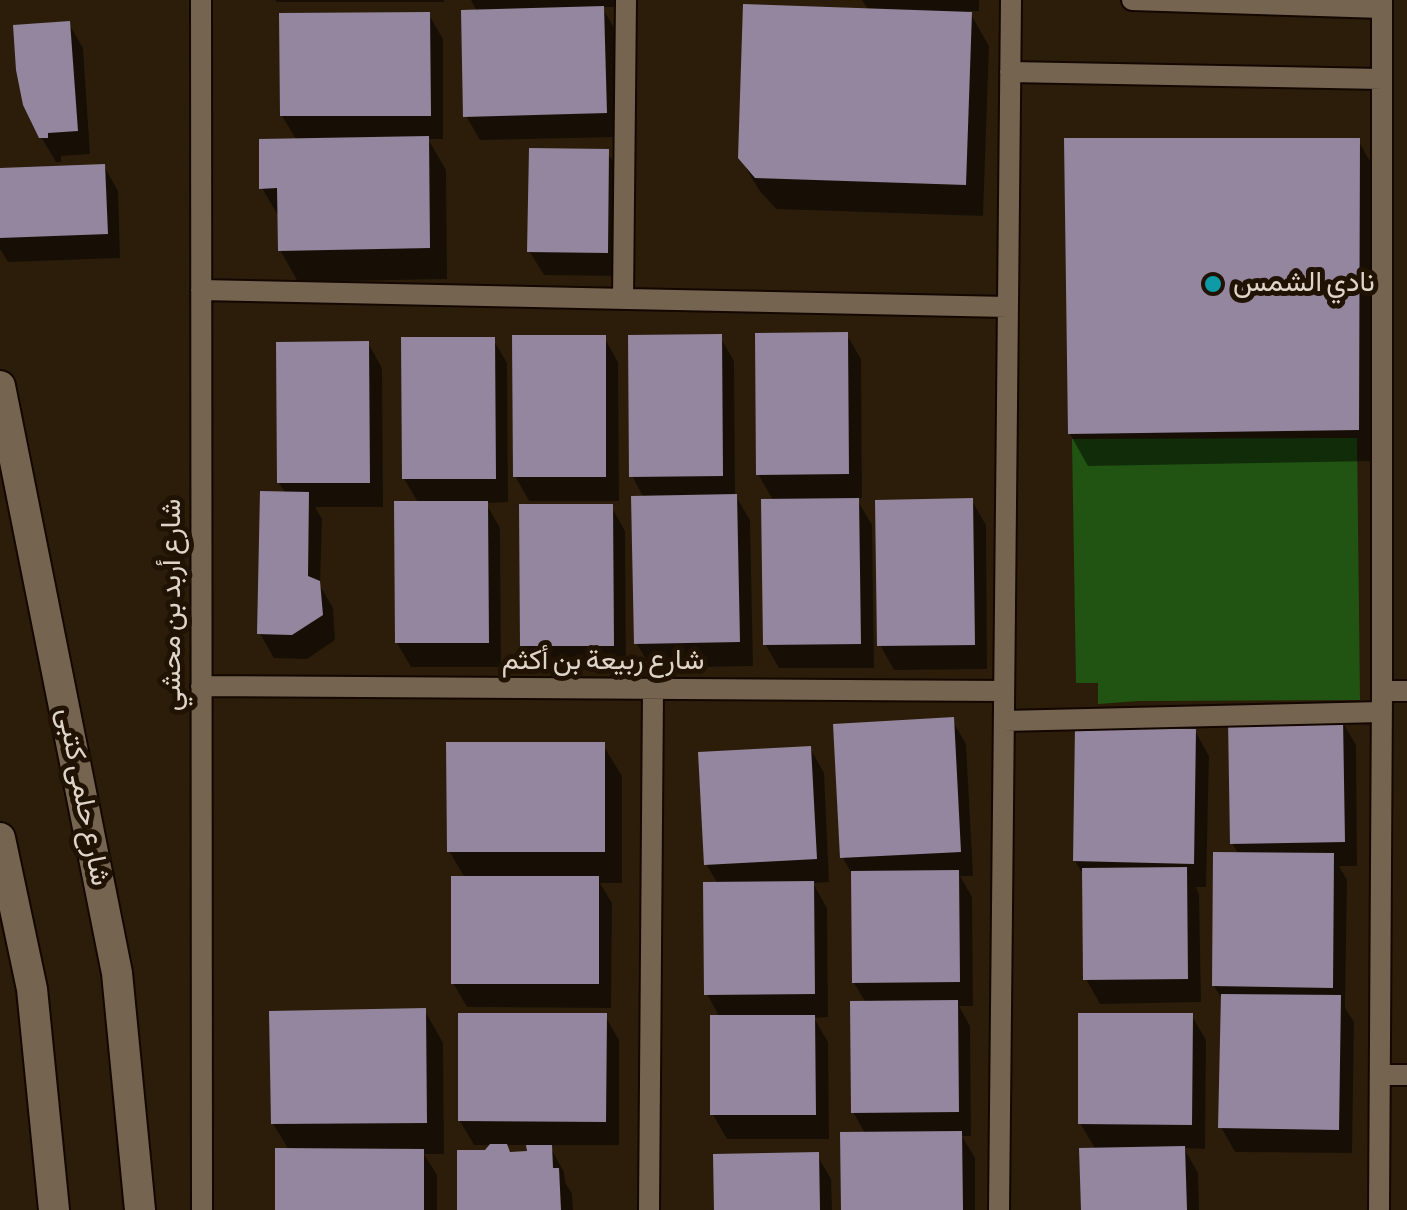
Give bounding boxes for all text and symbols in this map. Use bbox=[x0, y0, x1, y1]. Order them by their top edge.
place label: نادي الشمس bbox=[1233, 267, 1375, 301]
marker: نادي الشمس bbox=[1202, 273, 1224, 295]
street label: شارع أربد بن محشي bbox=[156, 499, 190, 711]
street label: شارع ربيعة بن أكثم bbox=[502, 645, 704, 679]
street label: شارع حلمى كتبى bbox=[48, 705, 116, 889]

